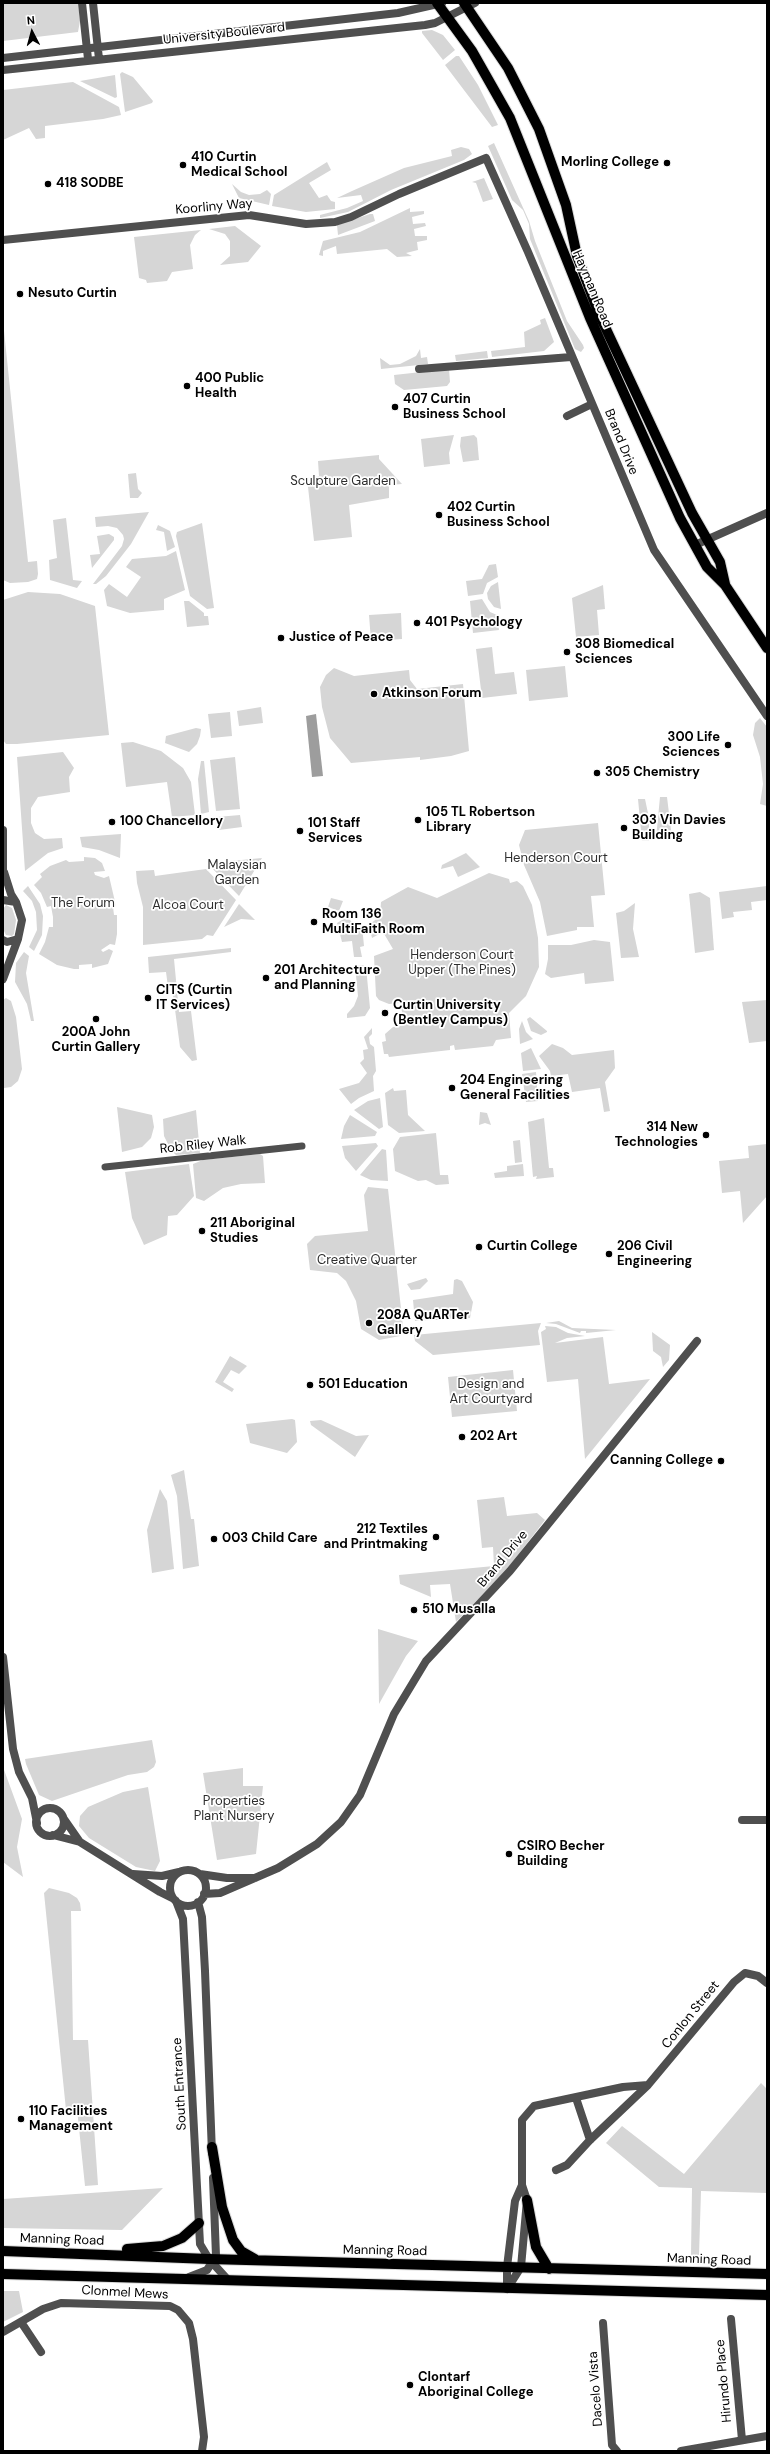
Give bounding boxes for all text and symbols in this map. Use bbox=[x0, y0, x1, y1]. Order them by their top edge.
north arrow bbox=[12, 12, 52, 52]
text: N bbox=[26, 13, 35, 27]
street label: University Boulevard bbox=[162, 20, 286, 48]
place label: 410 Curtin Medical School bbox=[191, 150, 288, 181]
place label: Morling College bbox=[561, 155, 659, 171]
marker: Morling College bbox=[662, 158, 672, 168]
marker: 410 Curtin Medical School bbox=[178, 160, 188, 170]
place label: 418 SODBE bbox=[56, 176, 124, 192]
marker: 418 SODBE bbox=[43, 179, 53, 189]
street label: Koorliny Way bbox=[175, 196, 253, 218]
street label: Hayman Road bbox=[569, 248, 615, 330]
place label: Nesuto Curtin bbox=[28, 286, 117, 302]
marker: Nesuto Curtin bbox=[15, 289, 25, 299]
place label: 400 Public Health bbox=[195, 371, 264, 402]
marker: 400 Public Health bbox=[182, 381, 192, 391]
place label: 407 Curtin Business School bbox=[403, 392, 506, 423]
marker: 407 Curtin Business School bbox=[390, 402, 400, 412]
street label: Brand Drive bbox=[601, 407, 641, 477]
park label: Sculpture Garden bbox=[290, 474, 396, 490]
place label: 402 Curtin Business School bbox=[447, 500, 550, 531]
marker: 402 Curtin Business School bbox=[434, 510, 444, 520]
place label: 401 Psychology bbox=[425, 615, 523, 631]
marker: 401 Psychology bbox=[412, 618, 422, 628]
place label: Justice of Peace bbox=[289, 630, 393, 646]
marker: Justice of Peace bbox=[276, 633, 286, 643]
place label: 308 Biomedical Sciences bbox=[575, 637, 674, 668]
marker: 308 Biomedical Sciences bbox=[562, 647, 572, 657]
place label: Atkinson Forum bbox=[382, 686, 482, 702]
marker: Atkinson Forum bbox=[369, 689, 379, 699]
place label: 300 Life Sciences bbox=[662, 730, 720, 761]
marker: 300 Life Sciences bbox=[723, 740, 733, 750]
place label: 305 Chemistry bbox=[605, 765, 700, 781]
marker: 305 Chemistry bbox=[592, 768, 602, 778]
place label: 105 TL Robertson Library bbox=[426, 805, 535, 836]
place label: 303 Vin Davies Building bbox=[632, 813, 726, 844]
place label: 100 Chancellory bbox=[120, 814, 223, 830]
marker: 105 TL Robertson Library bbox=[413, 815, 423, 825]
place label: 101 Staff Services bbox=[308, 816, 363, 847]
marker: 100 Chancellory bbox=[107, 817, 117, 827]
marker: 303 Vin Davies Building bbox=[619, 823, 629, 833]
marker: 101 Staff Services bbox=[295, 826, 305, 836]
park label: Henderson Court bbox=[504, 851, 608, 867]
park label: Malaysian Garden bbox=[208, 858, 266, 889]
park label: The Forum bbox=[51, 896, 115, 912]
park label: Alcoa Court bbox=[152, 898, 224, 914]
place label: Room 136 MultiFaith Room bbox=[322, 907, 425, 938]
marker: Room 136 MultiFaith Room bbox=[309, 917, 319, 927]
park label: Henderson Court Upper (The Pines) bbox=[408, 948, 516, 979]
place label: 201 Architecture and Planning bbox=[274, 963, 380, 994]
marker: 201 Architecture and Planning bbox=[261, 973, 271, 983]
place label: CITS (Curtin IT Services) bbox=[156, 983, 232, 1014]
marker: CITS (Curtin IT Services) bbox=[143, 993, 153, 1003]
place label: Curtin University (Bentley Campus) bbox=[393, 998, 508, 1029]
marker: Curtin University (Bentley Campus) bbox=[380, 1008, 390, 1018]
marker: 200A John Curtin Gallery bbox=[91, 1014, 101, 1024]
place label: 200A John Curtin Gallery bbox=[52, 1025, 140, 1056]
place label: 204 Engineering General Facilities bbox=[460, 1073, 570, 1104]
marker: 204 Engineering General Facilities bbox=[447, 1083, 457, 1093]
place label: 314 New Technologies bbox=[615, 1120, 698, 1151]
marker: 314 New Technologies bbox=[701, 1130, 711, 1140]
street label: Rob Riley Walk bbox=[159, 1133, 247, 1157]
place label: 211 Aboriginal Studies bbox=[210, 1216, 295, 1247]
marker: 211 Aboriginal Studies bbox=[197, 1226, 207, 1236]
place label: Curtin College bbox=[487, 1239, 578, 1255]
place label: 206 Civil Engineering bbox=[617, 1239, 692, 1270]
marker: Curtin College bbox=[474, 1242, 484, 1252]
marker: 206 Civil Engineering bbox=[604, 1249, 614, 1259]
park label: Creative Quarter bbox=[317, 1253, 417, 1269]
place label: 208A QuARTer Gallery bbox=[377, 1308, 469, 1339]
marker: 208A QuARTer Gallery bbox=[364, 1318, 374, 1328]
place label: 501 Education bbox=[318, 1377, 408, 1393]
park label: Design and Art Courtyard bbox=[450, 1377, 532, 1408]
marker: 501 Education bbox=[305, 1380, 315, 1390]
place label: 202 Art bbox=[470, 1429, 517, 1445]
marker: 202 Art bbox=[457, 1432, 467, 1442]
place label: Canning College bbox=[610, 1453, 713, 1469]
marker: Canning College bbox=[716, 1456, 726, 1466]
place label: 212 Textiles and Printmaking bbox=[324, 1522, 428, 1553]
street label: Brand Drive bbox=[475, 1527, 531, 1591]
place label: 003 Child Care bbox=[222, 1531, 318, 1547]
marker: 212 Textiles and Printmaking bbox=[431, 1532, 441, 1542]
marker: 003 Child Care bbox=[209, 1534, 219, 1544]
place label: 510 Musalla bbox=[422, 1602, 496, 1618]
marker: 510 Musalla bbox=[409, 1605, 419, 1615]
park label: Properties Plant Nursery bbox=[194, 1794, 274, 1825]
place label: CSIRO Becher Building bbox=[517, 1839, 605, 1870]
marker: CSIRO Becher Building bbox=[504, 1849, 514, 1859]
street label: Conlon Street bbox=[659, 1978, 723, 2052]
street label: South Entrance bbox=[170, 2037, 190, 2131]
place label: 110 Facilities Management bbox=[29, 2104, 113, 2135]
marker: 110 Facilities Management bbox=[16, 2114, 26, 2124]
street label: Manning Road bbox=[20, 2231, 104, 2249]
street label: Manning Road bbox=[343, 2242, 427, 2260]
street label: Manning Road bbox=[667, 2251, 751, 2269]
street label: Clonmel Mews bbox=[81, 2283, 169, 2303]
street label: Hirundo Place bbox=[713, 2339, 735, 2423]
street label: Dacelo Vista bbox=[586, 2351, 606, 2427]
place label: Clontarf Aboriginal College bbox=[418, 2370, 533, 2401]
marker: Clontarf Aboriginal College bbox=[405, 2380, 415, 2390]

